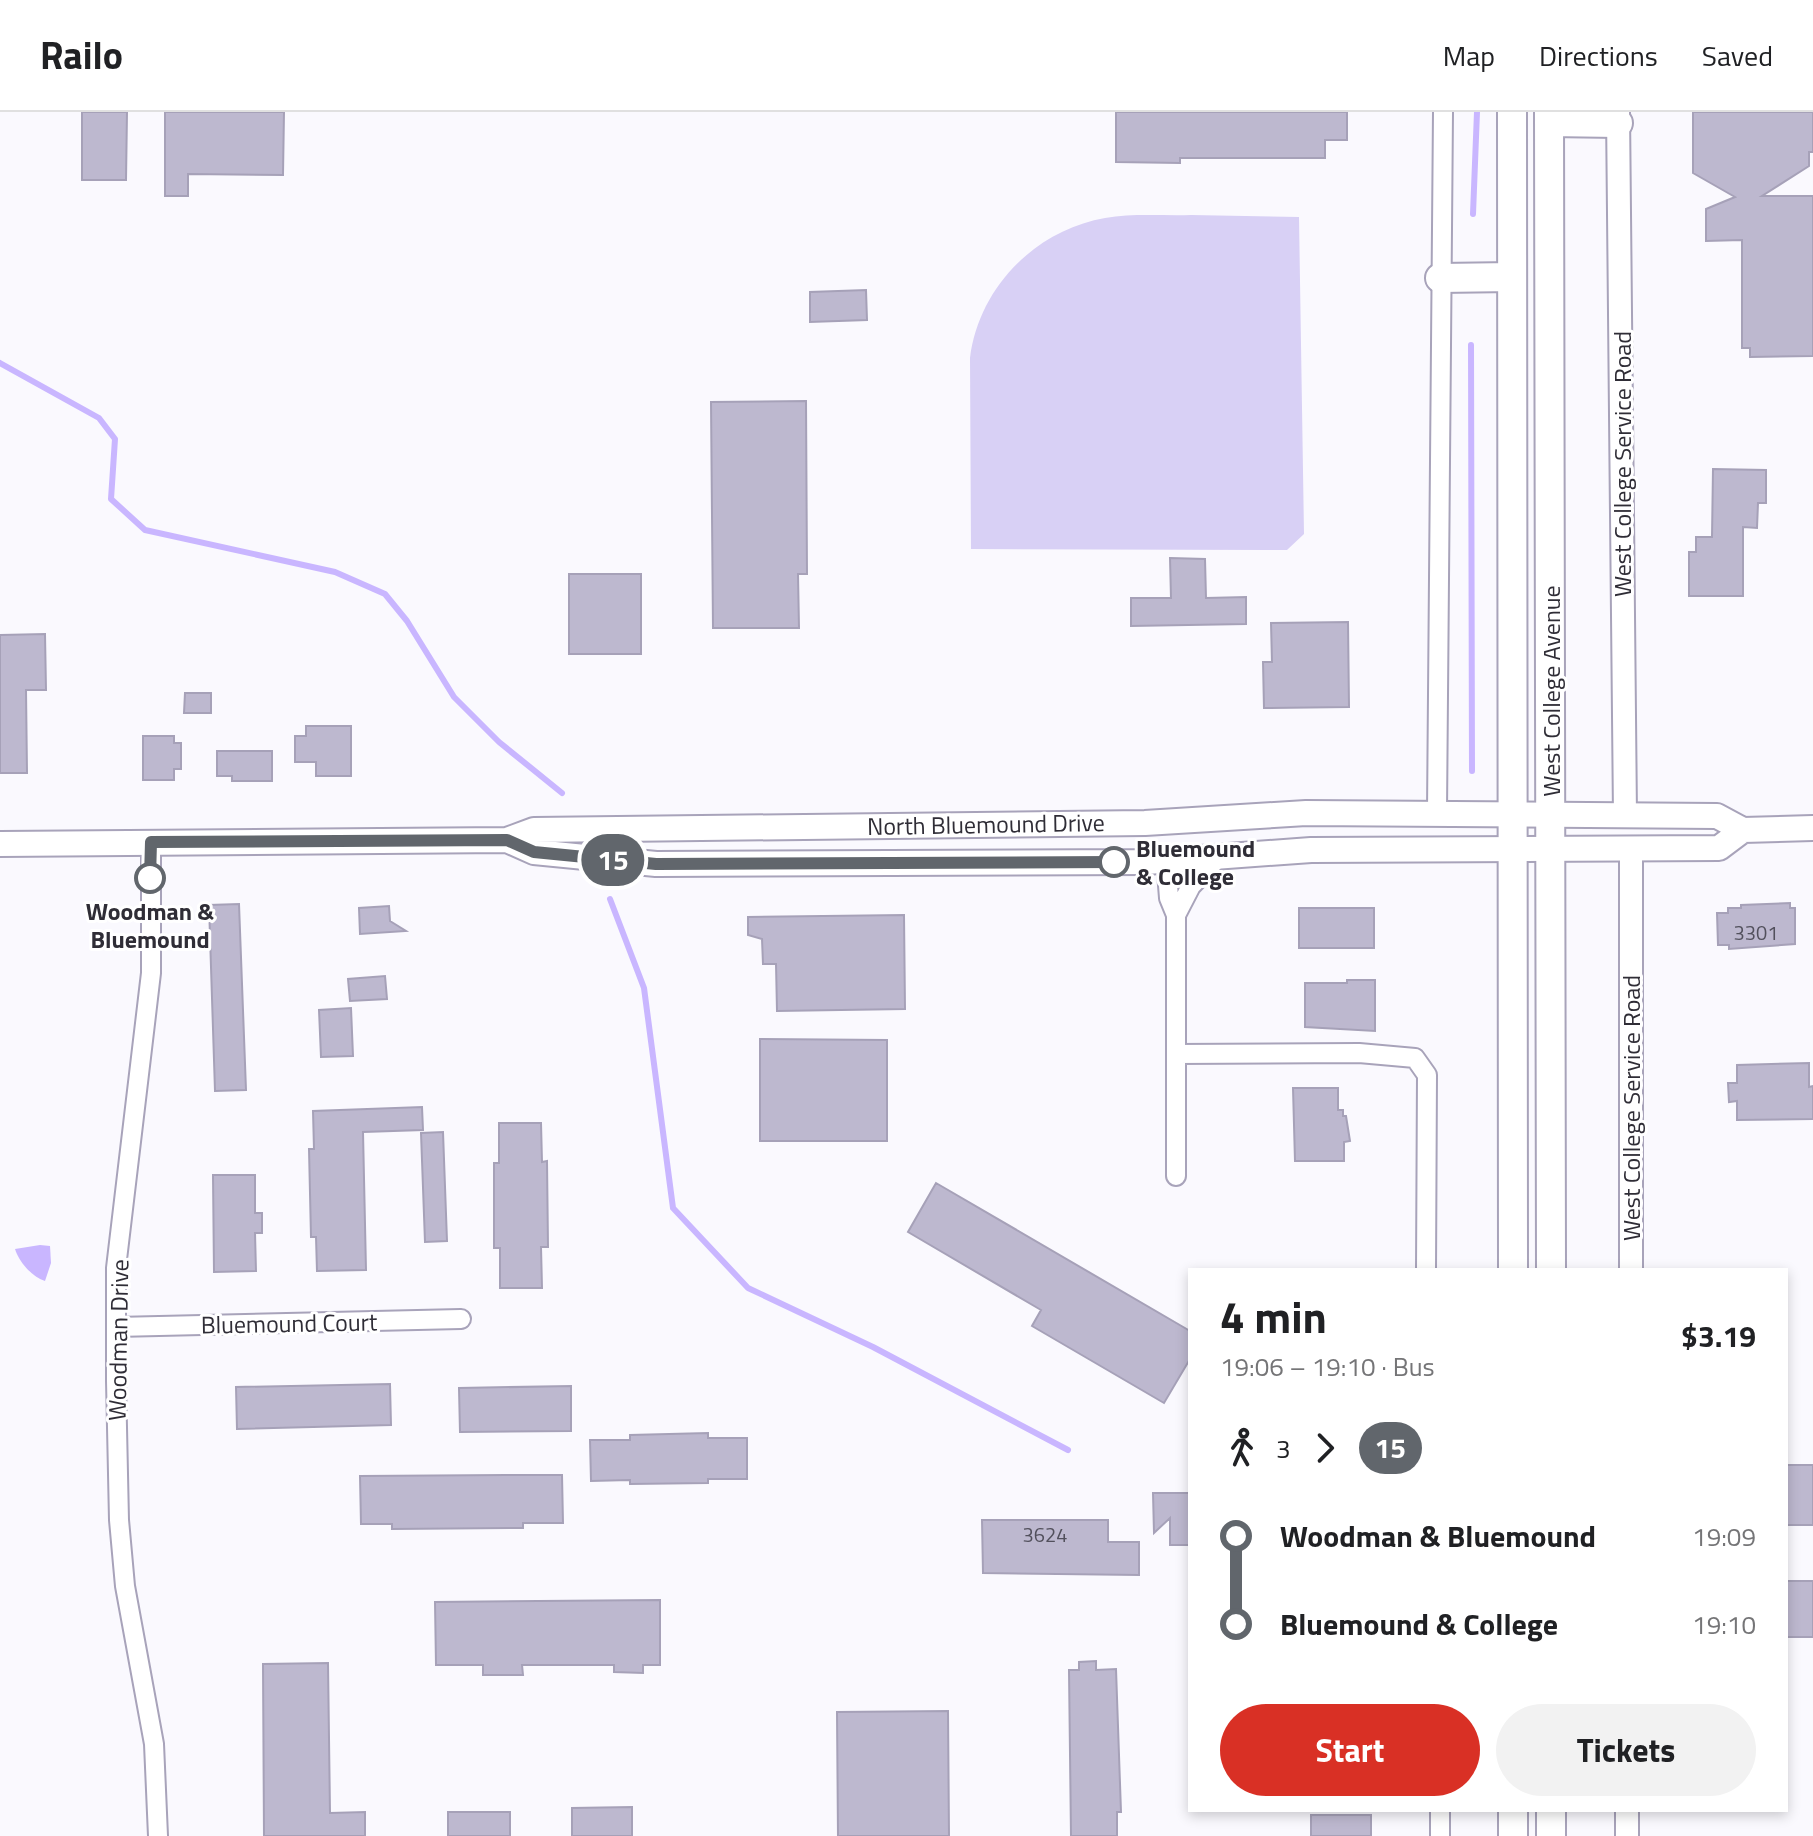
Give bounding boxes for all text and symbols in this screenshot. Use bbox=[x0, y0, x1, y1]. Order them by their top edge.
text: Railo bbox=[40, 26, 123, 84]
text: Map bbox=[1443, 34, 1495, 77]
text: Directions bbox=[1539, 34, 1658, 77]
text: Saved bbox=[1702, 34, 1773, 77]
street label: West College Service Road bbox=[1604, 331, 1640, 597]
street label: West College Avenue bbox=[1533, 585, 1569, 797]
street label: North Bluemound Drive bbox=[867, 804, 1105, 844]
place label: Bluemound & College bbox=[1136, 830, 1255, 894]
line badge: 15 bbox=[577, 834, 649, 886]
text: 15 bbox=[597, 838, 629, 881]
marker: Bluemound & College bbox=[1099, 847, 1129, 877]
marker: Woodman & Bluemound bbox=[135, 863, 165, 893]
place label: Woodman & Bluemound bbox=[86, 893, 214, 957]
house number: 3301 bbox=[1734, 917, 1778, 948]
street label: West College Service Road bbox=[1613, 975, 1649, 1241]
street label: Woodman Drive bbox=[99, 1259, 137, 1421]
text: 4 min bbox=[1220, 1283, 1327, 1350]
street label: Bluemound Court bbox=[200, 1303, 378, 1343]
text: $3.19 bbox=[1681, 1313, 1756, 1359]
text: 19:06 – 19:10 · Bus bbox=[1220, 1347, 1435, 1386]
icon: walk bbox=[1220, 1426, 1264, 1470]
icon: forward bbox=[1303, 1426, 1347, 1470]
text: 15 bbox=[1375, 1426, 1406, 1469]
text: 3 bbox=[1276, 1429, 1291, 1468]
text: Woodman & Bluemound bbox=[1280, 1513, 1596, 1559]
text: 19:09 bbox=[1692, 1517, 1756, 1556]
house number: 3624 bbox=[1023, 1519, 1067, 1550]
text: Bluemound & College bbox=[1280, 1601, 1558, 1647]
text: 19:10 bbox=[1692, 1605, 1756, 1644]
button: Start bbox=[1220, 1704, 1480, 1796]
button: Tickets bbox=[1496, 1704, 1756, 1796]

